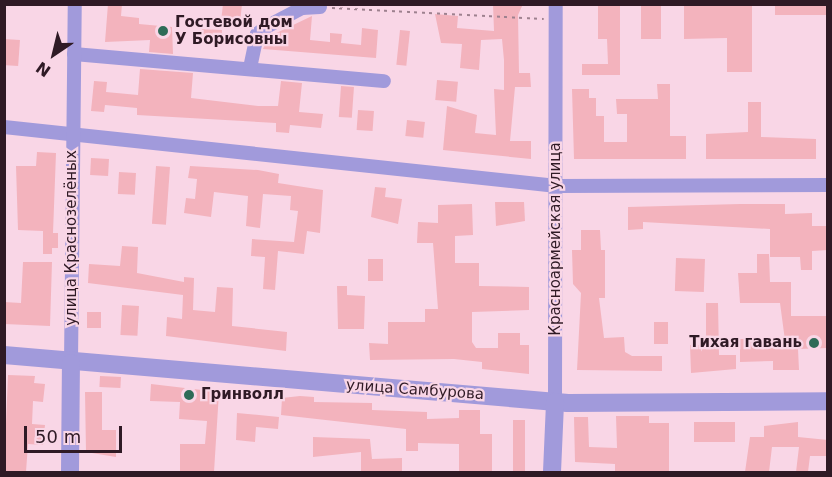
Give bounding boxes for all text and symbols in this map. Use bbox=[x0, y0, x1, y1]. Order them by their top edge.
place label: Гостевой дом У Борисовны bbox=[175, 13, 293, 48]
north arrow bbox=[24, 24, 84, 84]
marker: Гостевой дом У Борисовны bbox=[156, 24, 170, 38]
text: N bbox=[32, 58, 54, 81]
street label: Красноармейская улица bbox=[547, 142, 565, 336]
street label: улица Краснозелёных bbox=[63, 150, 81, 326]
place label: Тихая гавань bbox=[689, 334, 802, 352]
marker: Тихая гавань bbox=[807, 336, 821, 350]
street label: улица Самбурова bbox=[345, 376, 485, 404]
place label: Гринволл bbox=[201, 386, 284, 404]
marker: Гринволл bbox=[182, 388, 196, 402]
scale bar bbox=[27, 414, 124, 452]
text: 50 m bbox=[35, 426, 81, 447]

